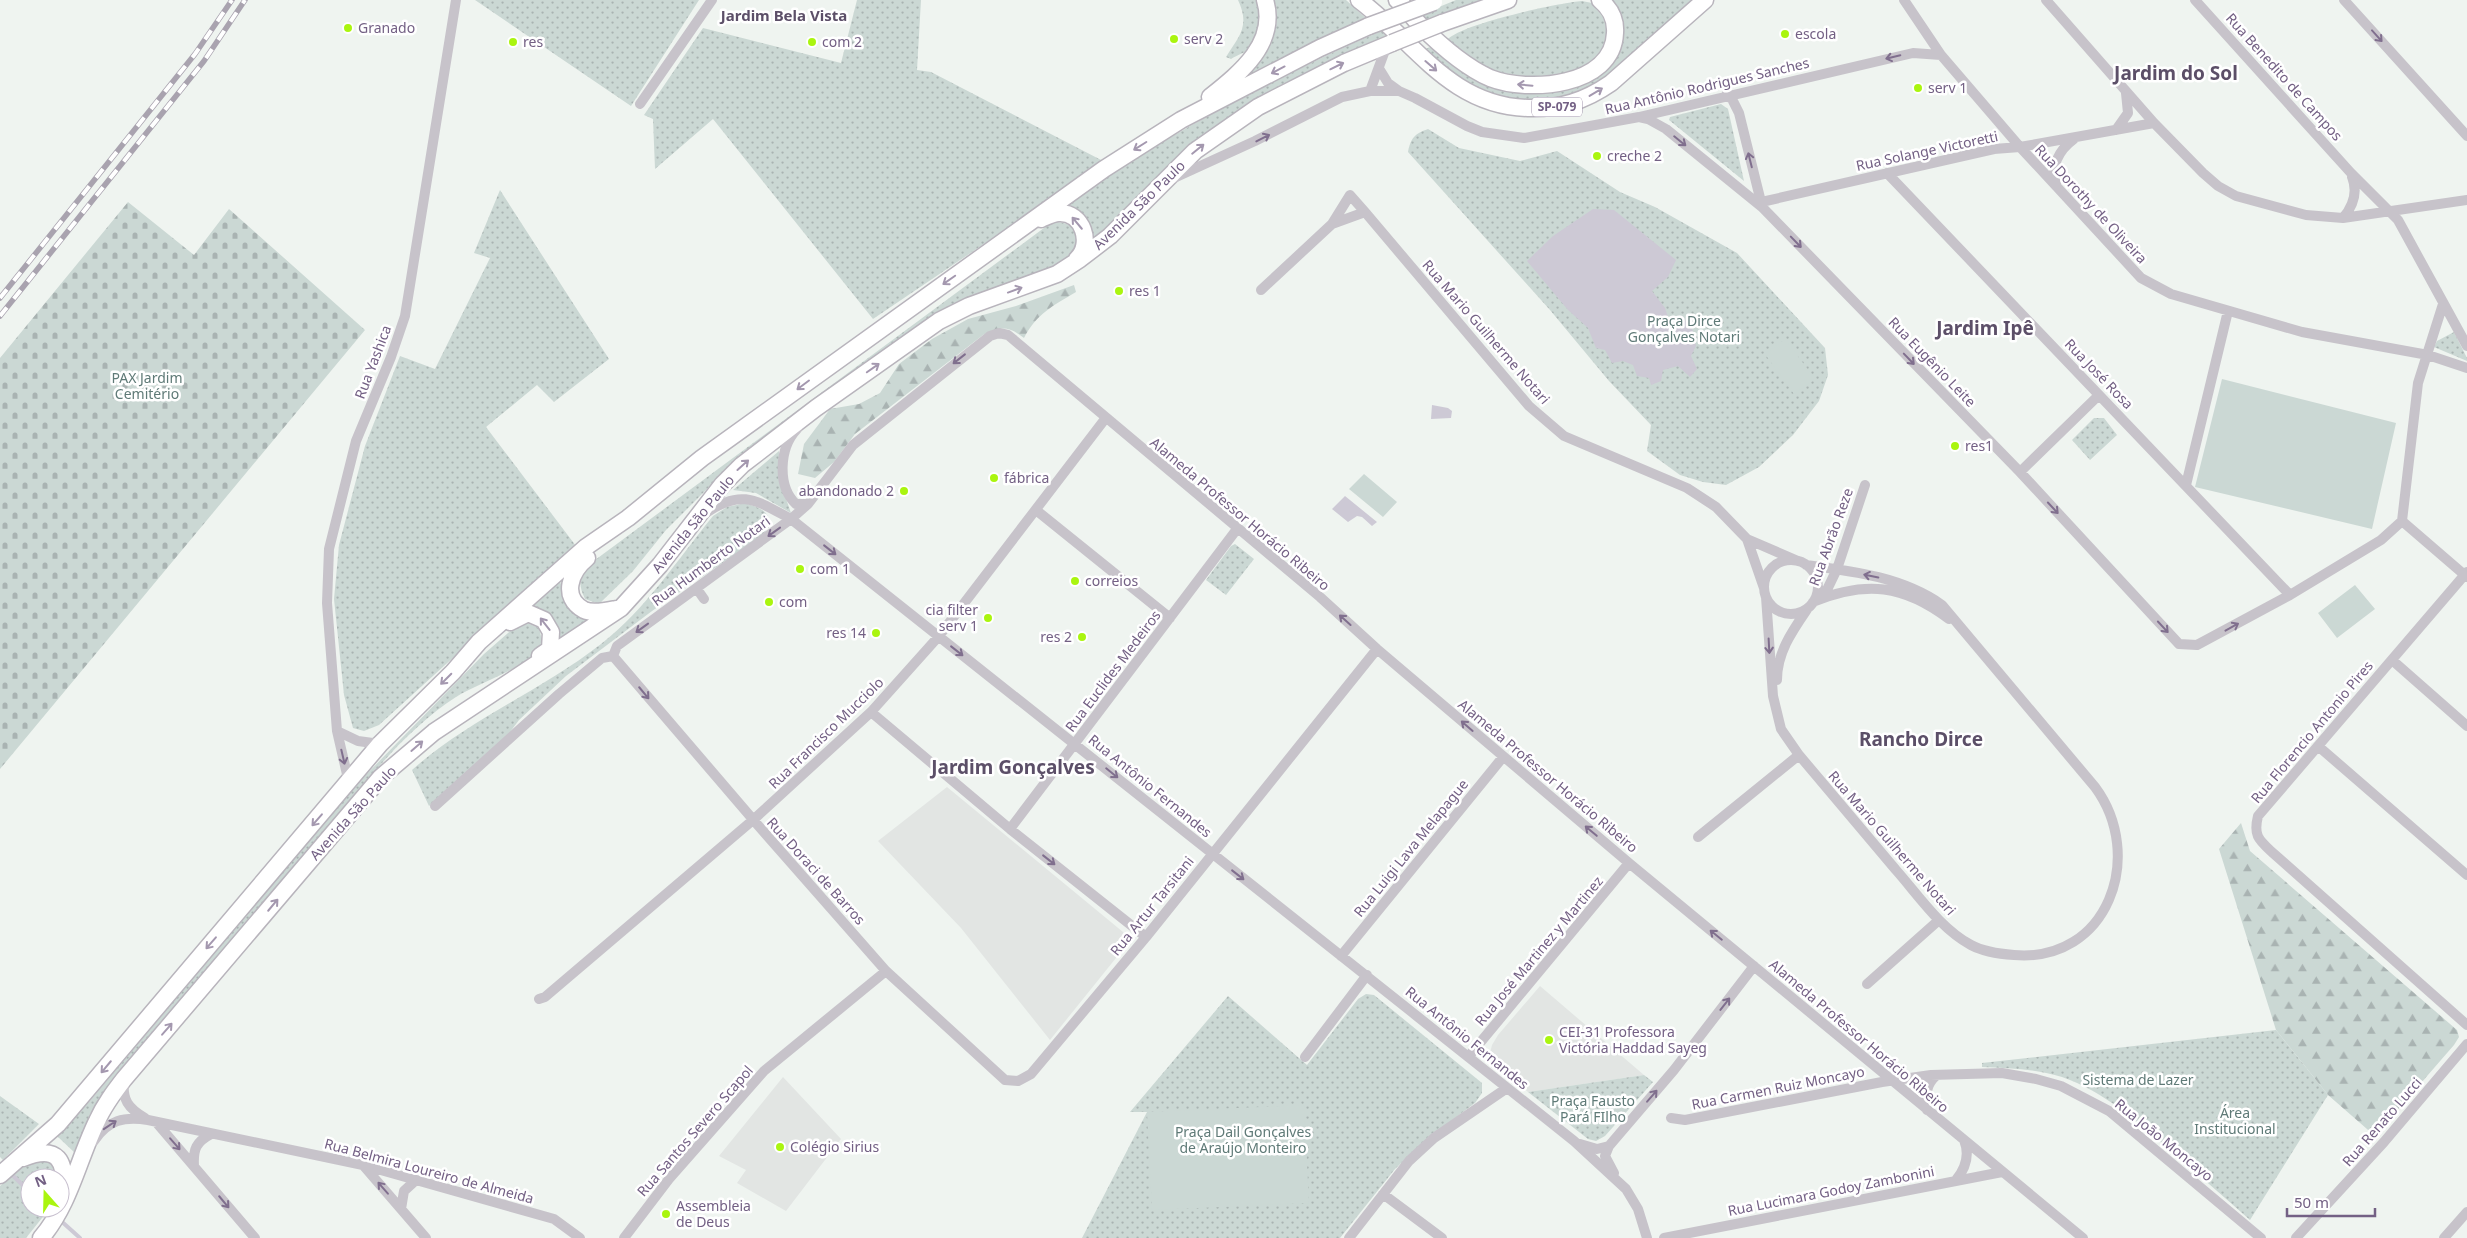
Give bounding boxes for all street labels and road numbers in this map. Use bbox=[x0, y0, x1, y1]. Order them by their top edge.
street label: Rua Benedito de Campos bbox=[2222, 9, 2347, 145]
street label: Rua Antônio Rodrigues Sanches bbox=[1603, 53, 1811, 118]
road number: SP-079 bbox=[1532, 98, 1582, 116]
street label: Rua Solange Victoretti bbox=[1854, 126, 2000, 175]
street label: Rua Dorothy de Oliveira bbox=[2031, 140, 2152, 267]
street label: Avenida São Paulo bbox=[1089, 156, 1189, 254]
street label: Rua Mario Guilherme Notari bbox=[1418, 255, 1554, 408]
street label: Rua Eugênio Leite bbox=[1885, 313, 1980, 411]
street label: Rua Yashica bbox=[350, 322, 395, 401]
street label: Rua José Rosa bbox=[2061, 334, 2138, 413]
street label: Alameda Professor Horácio Ribeiro bbox=[1146, 433, 1334, 594]
street label: Avenida São Paulo bbox=[647, 471, 738, 577]
street label: Rua Abrão Reze bbox=[1804, 485, 1857, 588]
street label: Rua Humberto Notari bbox=[648, 511, 774, 610]
street label: Rua Euclides Medeiros bbox=[1061, 606, 1165, 735]
street label: Rua Florencio Antonio Pires bbox=[2246, 656, 2377, 807]
street label: Rua Francisco Mucciolo bbox=[764, 673, 887, 793]
street label: Alameda Professor Horácio Ribeiro bbox=[1454, 695, 1642, 856]
street label: Rua Antônio Fernandes bbox=[1085, 730, 1216, 842]
street label: Avenida São Paulo bbox=[305, 761, 400, 864]
street label: Rua Mario Guilherme Notari bbox=[1824, 766, 1960, 919]
street label: Rua Luigi Lava Melapague bbox=[1349, 775, 1472, 920]
street label: Rua Doraci de Barros bbox=[763, 813, 870, 929]
street label: Rua Artur Tarsitani bbox=[1106, 852, 1198, 959]
street label: Rua José Martinez y Martinez bbox=[1470, 872, 1607, 1029]
street label: Alameda Professor Horácio Ribeiro bbox=[1765, 955, 1953, 1116]
street label: Rua Antônio Fernandes bbox=[1402, 982, 1533, 1094]
street label: Rua Santos Severo Scapol bbox=[632, 1061, 757, 1200]
street label: Rua Carmen Ruiz Moncayo bbox=[1690, 1061, 1866, 1114]
street label: Rua Renato Lucci bbox=[2338, 1073, 2426, 1170]
street label: Rua João Moncayo bbox=[2111, 1094, 2217, 1185]
street label: Rua Belmira Loureiro de Almeida bbox=[322, 1133, 536, 1208]
street label: Rua Lucimara Godoy Zambonini bbox=[1726, 1161, 1936, 1220]

